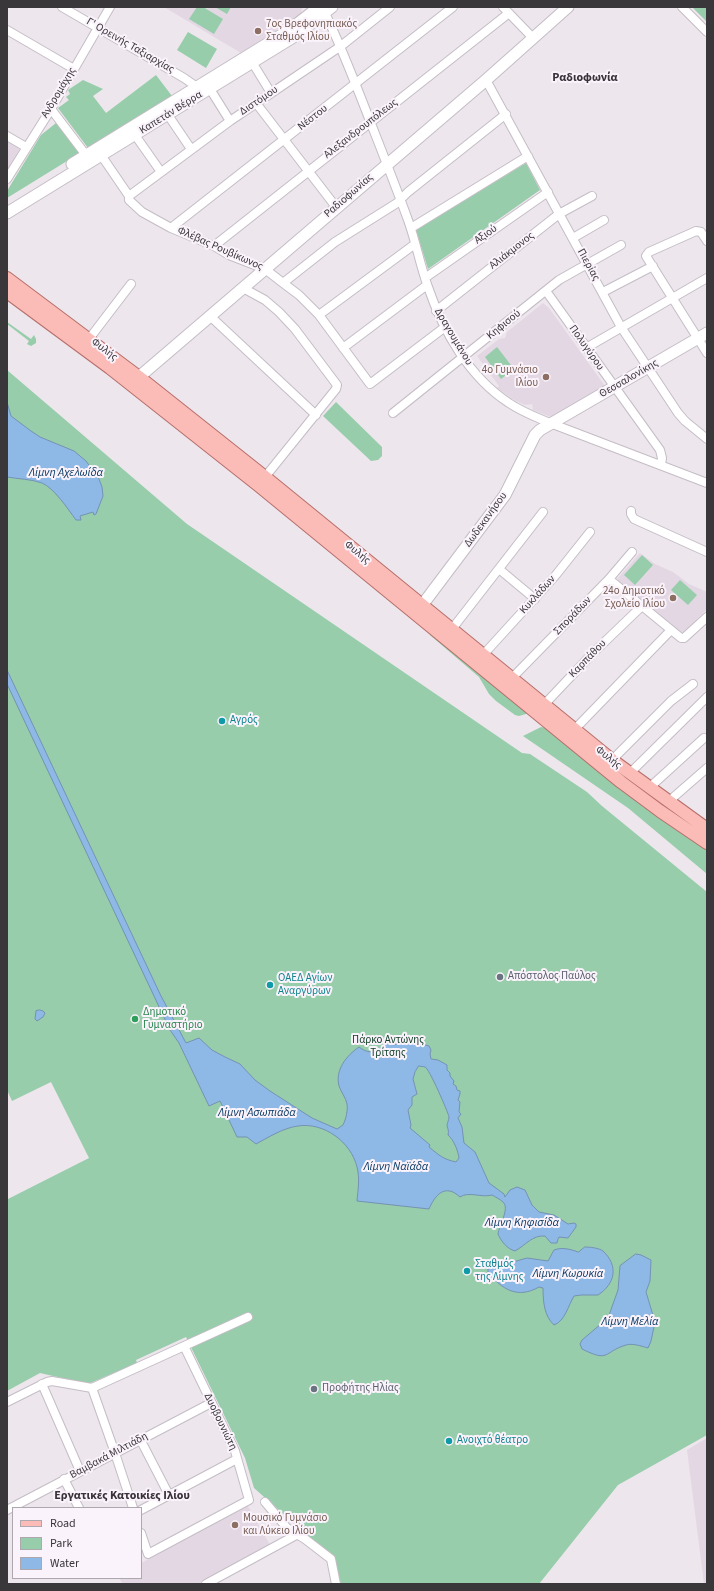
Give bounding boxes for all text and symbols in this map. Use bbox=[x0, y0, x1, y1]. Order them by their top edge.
street label: Γ' Ορεινής Ταξιαρχίας bbox=[84, 15, 176, 77]
place label: 7ος Βρεφονηπιακός Σταθμός Ιλίου bbox=[266, 18, 357, 44]
marker: 7ος Βρεφονηπιακός Σταθμός Ιλίου bbox=[253, 26, 263, 36]
street label: Ανδρομάχης bbox=[39, 65, 79, 121]
district label: Ραδιοφωνία bbox=[552, 71, 618, 85]
street label: Διστόμου bbox=[237, 83, 281, 119]
street label: Καπετάν Βέρρα bbox=[137, 88, 205, 138]
street label: Αλεξανδρουπόλεως bbox=[321, 96, 401, 162]
street label: Νέστου bbox=[295, 102, 331, 134]
street label: Ραδιοφωνίας bbox=[322, 171, 376, 221]
street label: Αξιού bbox=[472, 222, 500, 248]
street label: Φλέβας Ρουβίκωνος bbox=[175, 224, 265, 274]
street label: Αλιάκμονος bbox=[487, 229, 537, 273]
street label: Πιερίας bbox=[574, 247, 602, 283]
street label: Δραγουμάνου bbox=[431, 306, 475, 368]
street label: Κηφισού bbox=[484, 307, 524, 343]
street label: Πολυγύρου bbox=[566, 323, 606, 373]
street label: Φυλής bbox=[88, 336, 120, 364]
street label: Θεσσαλονίκης bbox=[597, 357, 661, 401]
place label: 4ο Γυμνάσιο Ιλίου bbox=[482, 364, 538, 390]
marker: 4ο Γυμνάσιο Ιλίου bbox=[541, 372, 551, 382]
water label: Λίμνη Αχελωίδα bbox=[29, 466, 103, 480]
street label: Δωδεκανήσου bbox=[462, 490, 510, 550]
street label: Φυλής bbox=[341, 539, 373, 567]
street label: Κυκλάδων bbox=[517, 573, 559, 617]
place label: 24ο Δημοτικό Σχολείο Ιλίου bbox=[603, 585, 665, 611]
marker: 24ο Δημοτικό Σχολείο Ιλίου bbox=[668, 593, 678, 603]
street label: Σποράδων bbox=[551, 594, 595, 638]
street label: Καρπάθου bbox=[567, 637, 609, 681]
place label: Αγρός bbox=[230, 714, 258, 728]
marker: Αγρός bbox=[217, 716, 227, 726]
street label: Φυλής bbox=[592, 744, 624, 772]
place label: Απόστολος Παύλος bbox=[508, 970, 596, 984]
place label: ΟΑΕΔ Αγίων Αναργύρων bbox=[278, 972, 332, 998]
marker: Απόστολος Παύλος bbox=[495, 972, 505, 982]
marker: ΟΑΕΔ Αγίων Αναργύρων bbox=[265, 980, 275, 990]
place label: Δημοτικό Γυμναστήριο bbox=[143, 1006, 203, 1032]
marker: Δημοτικό Γυμναστήριο bbox=[130, 1014, 140, 1024]
park label: Πάρκο Αντώνης Τρίτσης bbox=[352, 1034, 424, 1060]
water label: Λίμνη Ασωπιάδα bbox=[218, 1106, 296, 1120]
water label: Λίμνη Ναϊάδα bbox=[364, 1160, 428, 1174]
water label: Λίμνη Κηφισίδα bbox=[485, 1216, 559, 1230]
place label: Σταθμός της Λίμνης bbox=[475, 1258, 523, 1284]
marker: Σταθμός της Λίμνης bbox=[462, 1266, 472, 1276]
water label: Λίμνη Κωρυκία bbox=[533, 1267, 603, 1281]
water label: Λίμνη Μελία bbox=[601, 1315, 659, 1329]
place label: Προφήτης Ηλίας bbox=[322, 1382, 399, 1396]
marker: Προφήτης Ηλίας bbox=[309, 1384, 319, 1394]
street label: Δυοβουνιώτη bbox=[200, 1391, 240, 1453]
street label: Βαμβακά Μιλτιάδη bbox=[68, 1430, 150, 1482]
place label: Ανοιχτό θέατρο bbox=[457, 1434, 528, 1448]
marker: Ανοιχτό θέατρο bbox=[444, 1436, 454, 1446]
district label: Εργατικές Κατοικίες Ιλίου bbox=[54, 1489, 190, 1503]
legend bbox=[12, 1507, 142, 1579]
place label: Μουσικό Γυμνάσιο και Λύκειο Ιλίου bbox=[243, 1512, 327, 1538]
text: Road bbox=[50, 1515, 76, 1532]
marker: Μουσικό Γυμνάσιο και Λύκειο Ιλίου bbox=[230, 1520, 240, 1530]
text: Park bbox=[50, 1535, 72, 1552]
text: Water bbox=[50, 1555, 79, 1572]

